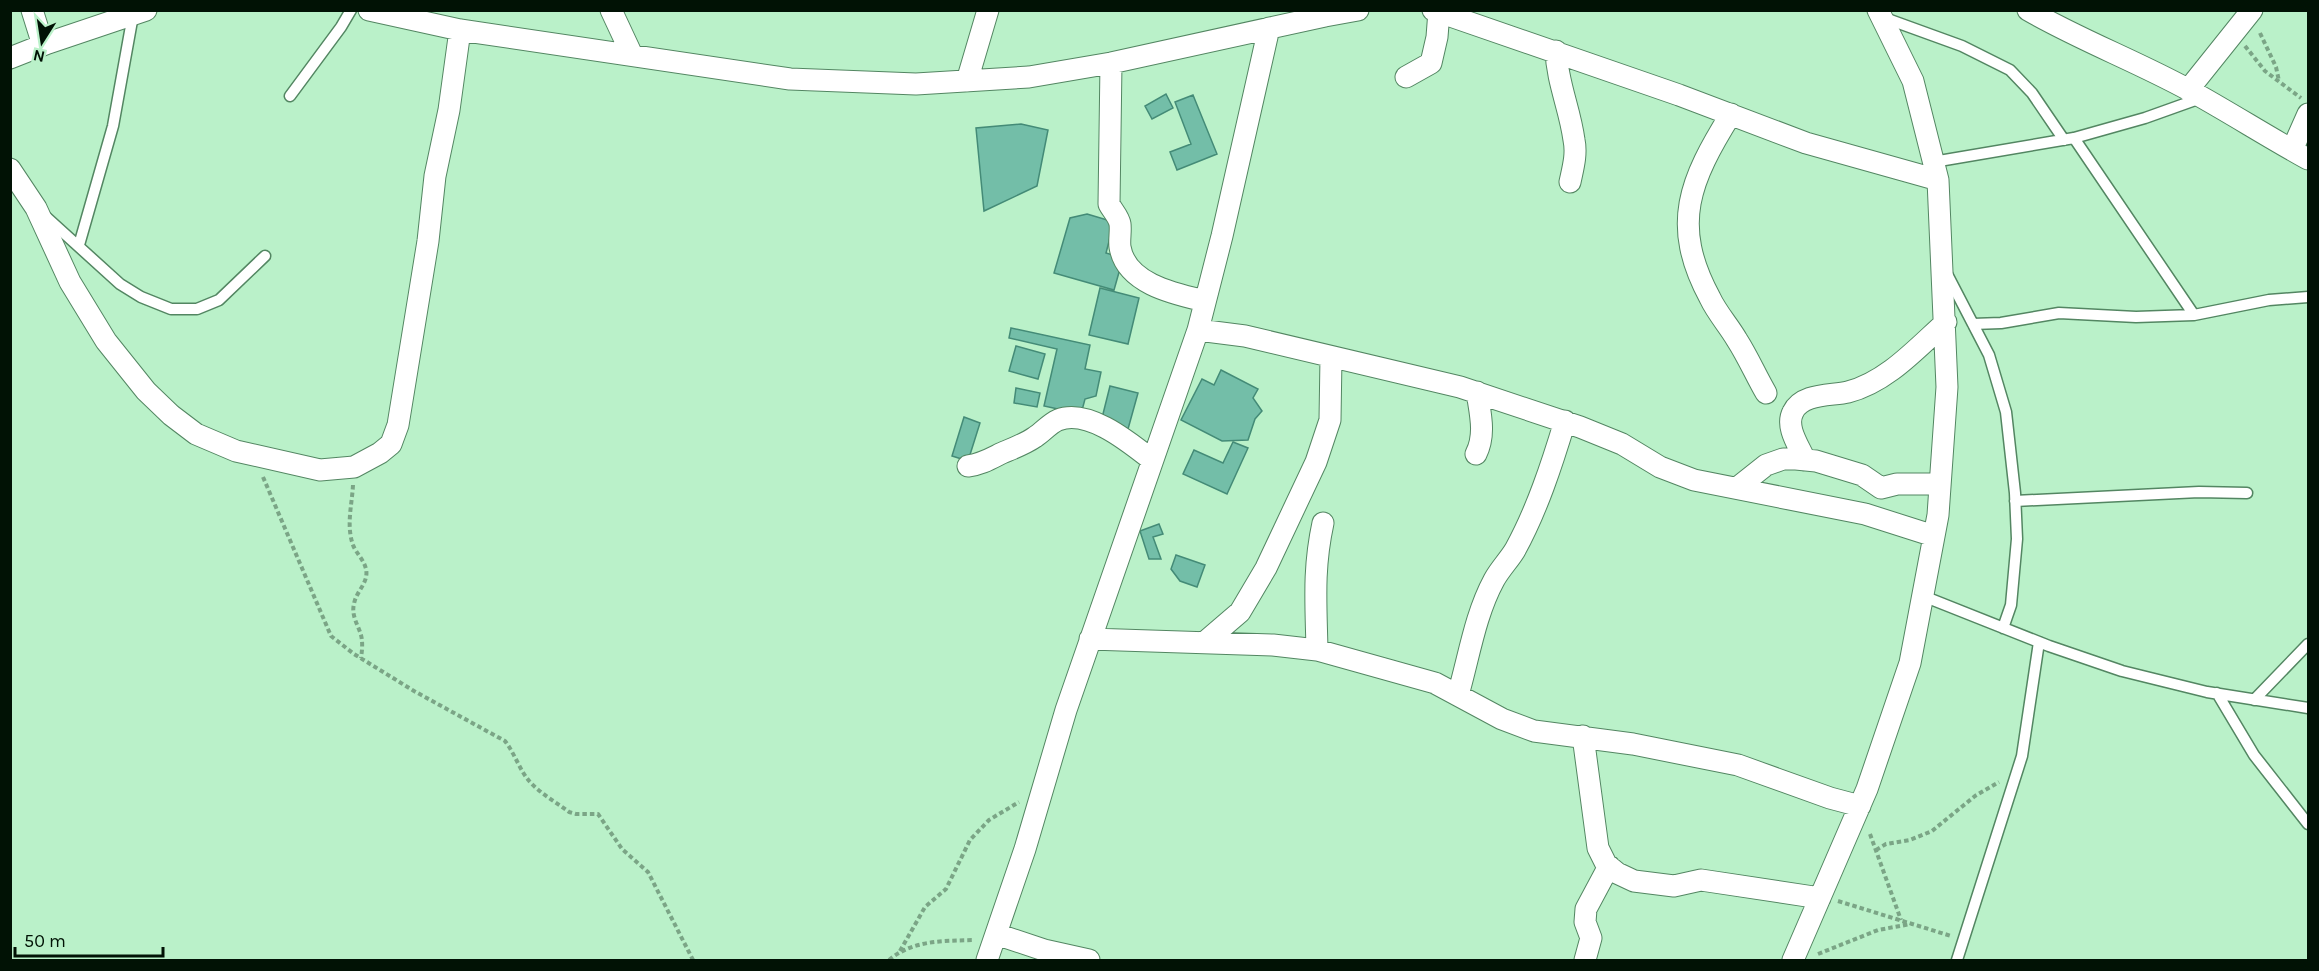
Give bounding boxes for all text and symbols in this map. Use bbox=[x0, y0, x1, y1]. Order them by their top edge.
north arrow bbox=[12, 12, 72, 72]
text: N bbox=[31, 46, 47, 67]
scale bar bbox=[15, 920, 164, 958]
text: 50 m bbox=[24, 930, 66, 952]

